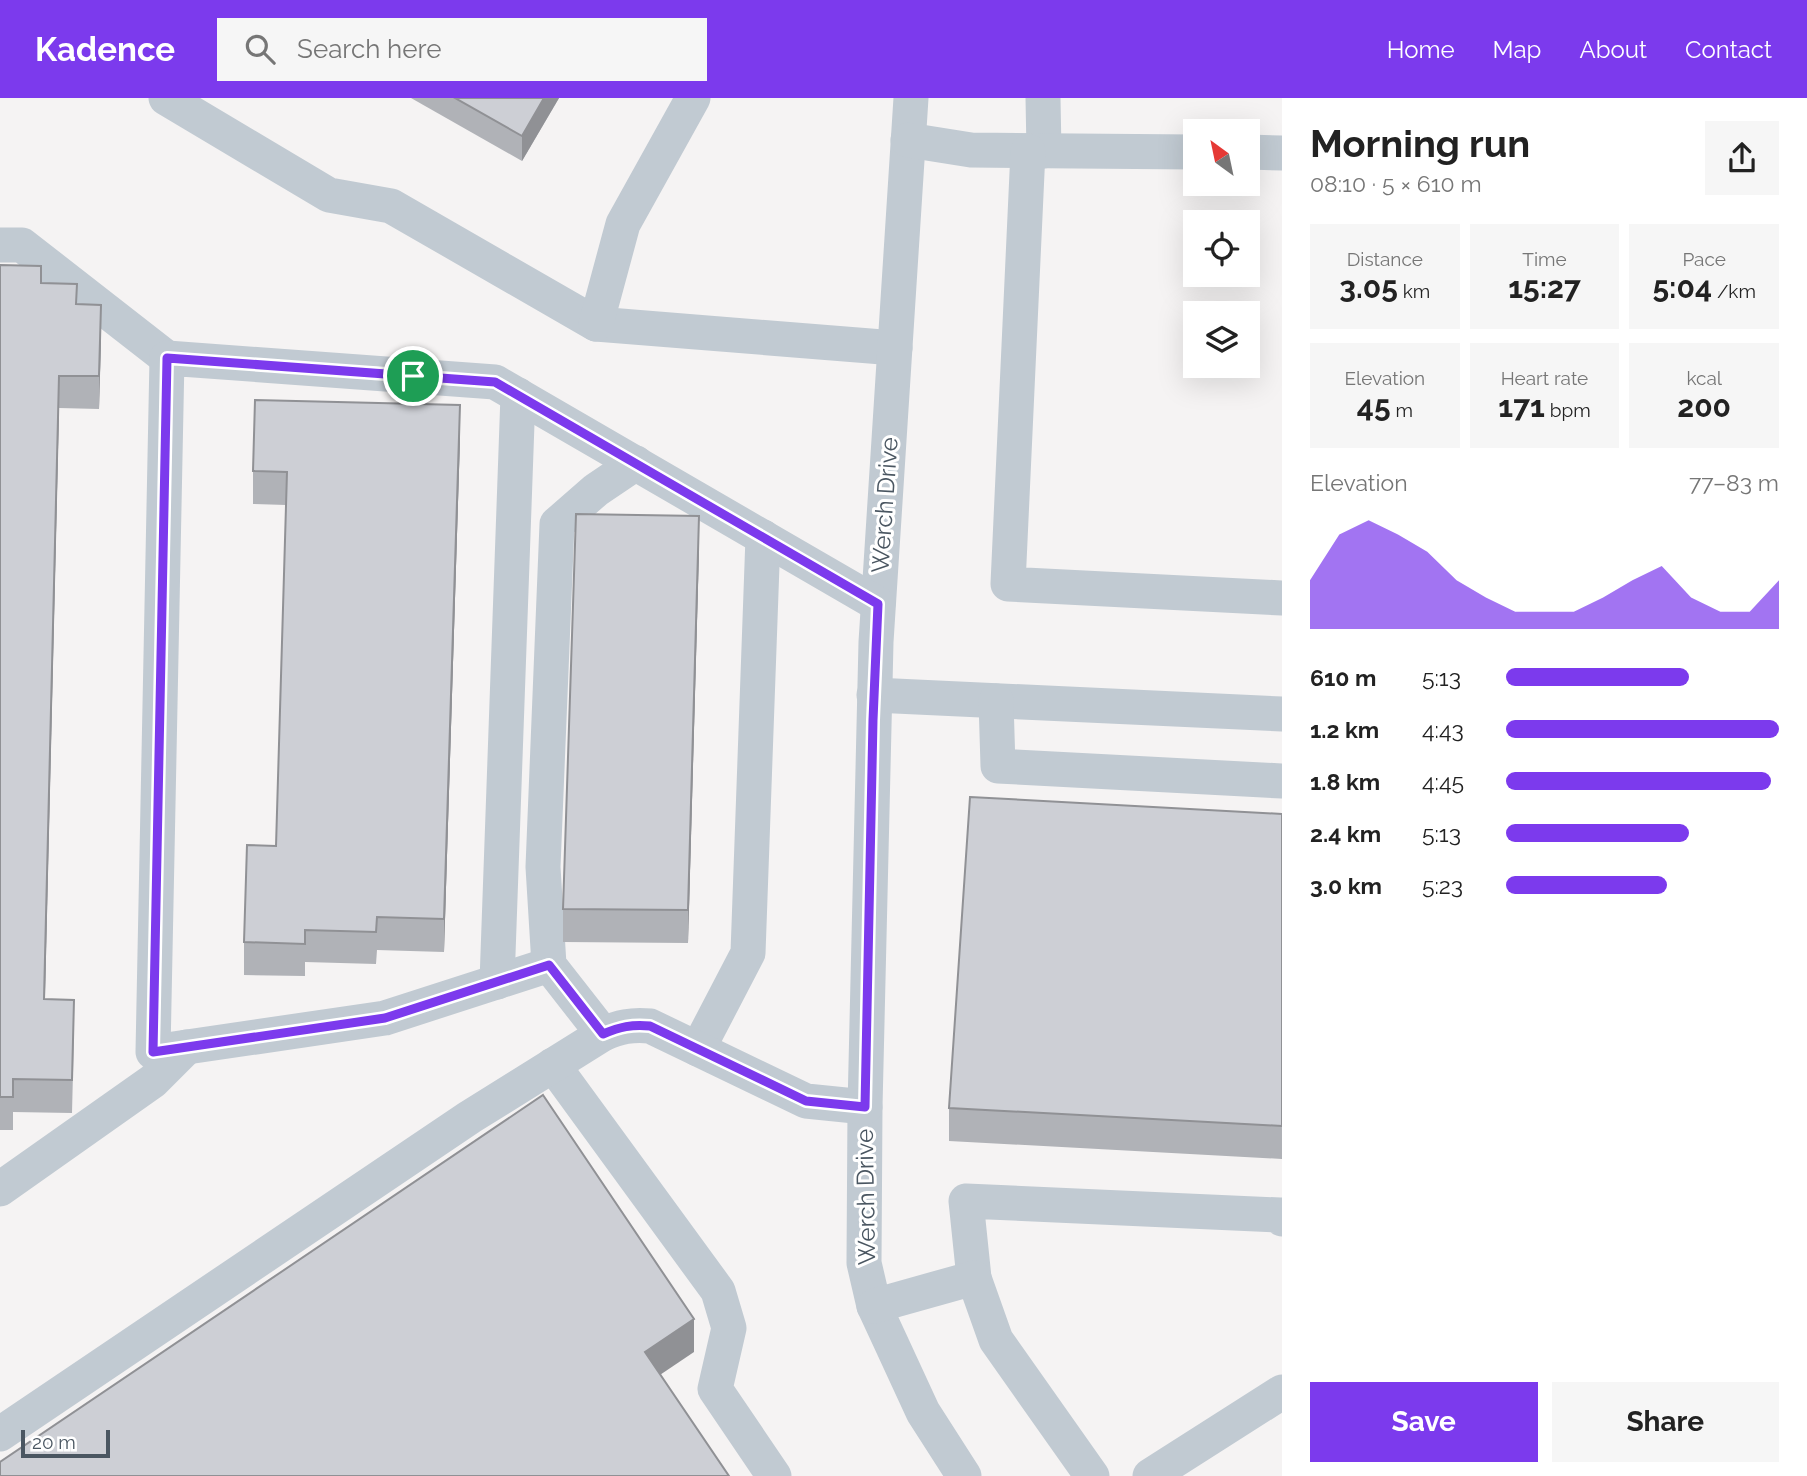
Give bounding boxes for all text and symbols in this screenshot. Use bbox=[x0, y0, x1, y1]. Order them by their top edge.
search box bbox=[217, 18, 707, 81]
text: Kadence bbox=[35, 30, 175, 69]
icon: search bbox=[241, 30, 279, 68]
text: Search here bbox=[297, 34, 441, 64]
text: Home bbox=[1387, 35, 1455, 64]
text: Map bbox=[1493, 35, 1541, 64]
text: About bbox=[1579, 35, 1647, 64]
text: Contact bbox=[1685, 35, 1772, 64]
north arrow bbox=[1183, 119, 1260, 196]
map controls bbox=[1183, 119, 1260, 378]
text: Morning run bbox=[1310, 121, 1530, 166]
button: share bbox=[1705, 121, 1779, 195]
text: 08:10 · 5 × 610 m bbox=[1310, 170, 1482, 197]
button: locate bbox=[1183, 210, 1260, 287]
text: Distance bbox=[1347, 248, 1423, 270]
text: Time bbox=[1522, 248, 1567, 270]
text: Pace bbox=[1682, 248, 1726, 270]
text: 3.05 bbox=[1339, 270, 1398, 305]
text: 15:27 bbox=[1508, 270, 1581, 305]
text: 5:04 bbox=[1652, 270, 1712, 305]
text: km bbox=[1398, 280, 1430, 302]
text: /km bbox=[1712, 280, 1756, 302]
button: layers bbox=[1183, 301, 1260, 378]
pin bbox=[383, 346, 443, 406]
icon: arrive bbox=[394, 357, 432, 395]
text: Elevation bbox=[1344, 367, 1425, 389]
text: Heart rate bbox=[1501, 367, 1588, 389]
text: kcal bbox=[1686, 367, 1722, 389]
text: 45 bbox=[1357, 389, 1391, 424]
text: 171 bbox=[1498, 389, 1545, 424]
text: 200 bbox=[1677, 389, 1731, 424]
text: m bbox=[1391, 399, 1413, 421]
text: bpm bbox=[1545, 399, 1591, 421]
street label: Werch Drive bbox=[865, 436, 904, 574]
text: Elevation bbox=[1310, 469, 1408, 496]
text: 77–83 m bbox=[1689, 469, 1779, 496]
text: 610 m bbox=[1310, 664, 1376, 691]
text: 5:13 bbox=[1422, 664, 1461, 691]
text: 1.2 km bbox=[1310, 716, 1379, 743]
text: 4:43 bbox=[1422, 716, 1464, 743]
text: 1.8 km bbox=[1310, 768, 1380, 795]
text: 4:45 bbox=[1422, 768, 1464, 795]
text: 2.4 km bbox=[1310, 820, 1381, 847]
text: 5:13 bbox=[1422, 820, 1461, 847]
text: 3.0 km bbox=[1310, 872, 1382, 899]
text: 5:23 bbox=[1422, 872, 1463, 899]
street label: Werch Drive bbox=[850, 1129, 881, 1265]
button: Save bbox=[1310, 1382, 1538, 1462]
button: Share bbox=[1552, 1382, 1779, 1462]
scale bar bbox=[21, 1427, 110, 1459]
text: 20 m bbox=[32, 1431, 76, 1453]

